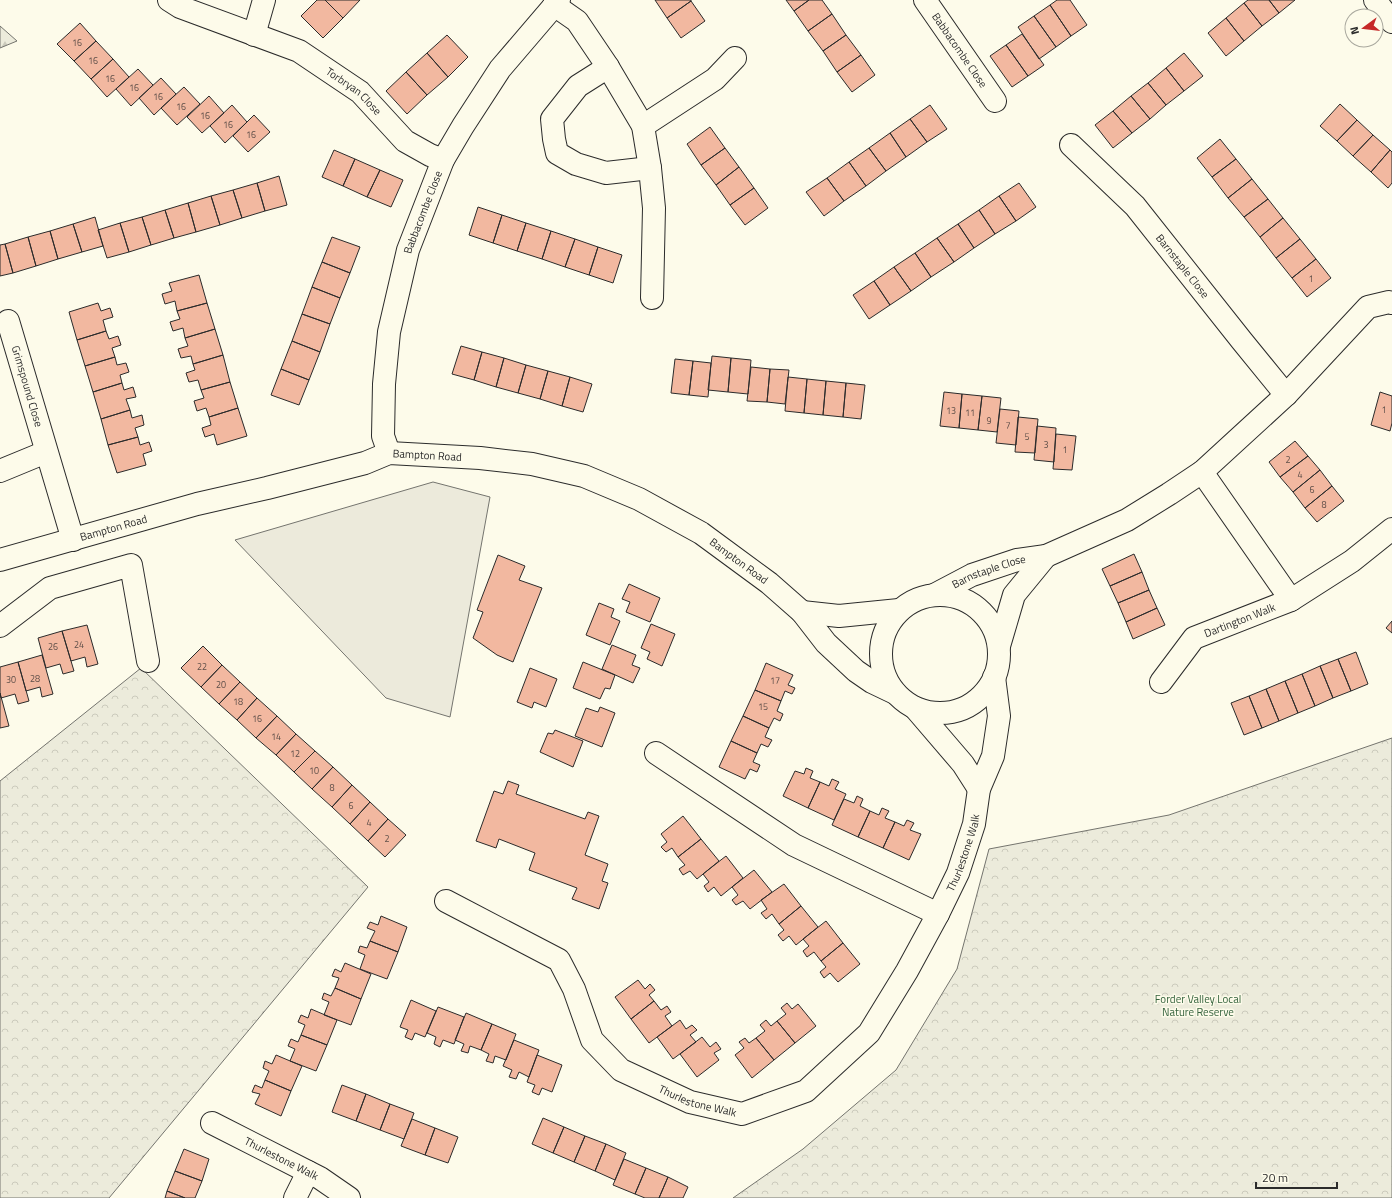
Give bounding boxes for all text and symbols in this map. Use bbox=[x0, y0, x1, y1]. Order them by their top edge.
north arrow bbox=[1344, 8, 1384, 48]
street label: Babbacombe Close bbox=[928, 9, 992, 91]
text: N bbox=[1346, 25, 1363, 36]
house number: 16 bbox=[72, 36, 82, 49]
house number: 16 bbox=[88, 54, 98, 67]
street label: Torbryan Close bbox=[323, 63, 386, 119]
house number: 16 bbox=[105, 72, 115, 85]
house number: 16 bbox=[129, 81, 139, 94]
house number: 16 bbox=[153, 90, 163, 103]
house number: 16 bbox=[176, 100, 186, 113]
house number: 16 bbox=[200, 109, 210, 122]
house number: 16 bbox=[223, 118, 233, 131]
house number: 16 bbox=[246, 128, 256, 141]
street label: Babbacombe Close bbox=[399, 168, 446, 255]
street label: Barnstaple Close bbox=[1152, 231, 1213, 302]
house number: 1 bbox=[1308, 272, 1314, 285]
street label: Grimspound Close bbox=[8, 344, 47, 429]
house number: 1 bbox=[1381, 403, 1387, 416]
house number: 13 bbox=[946, 404, 956, 417]
house number: 11 bbox=[965, 406, 975, 419]
house number: 9 bbox=[986, 414, 992, 427]
house number: 7 bbox=[1005, 419, 1011, 432]
house number: 5 bbox=[1024, 430, 1030, 443]
house number: 3 bbox=[1043, 438, 1049, 451]
house number: 1 bbox=[1062, 443, 1068, 456]
street label: Bampton Road bbox=[392, 445, 462, 465]
house number: 2 bbox=[1285, 453, 1291, 466]
house number: 4 bbox=[1297, 468, 1303, 481]
house number: 6 bbox=[1309, 483, 1315, 496]
house number: 8 bbox=[1321, 498, 1327, 511]
street label: Bampton Road bbox=[78, 511, 149, 545]
street label: Bampton Road bbox=[706, 534, 772, 588]
street label: Barnstaple Close bbox=[949, 551, 1027, 592]
street label: Dartington Walk bbox=[1202, 599, 1278, 641]
house number: 24 bbox=[74, 638, 84, 651]
house number: 26 bbox=[48, 640, 58, 653]
house number: 22 bbox=[197, 660, 207, 673]
house number: 28 bbox=[30, 672, 40, 685]
house number: 30 bbox=[6, 673, 16, 686]
house number: 17 bbox=[770, 674, 780, 687]
house number: 20 bbox=[216, 678, 226, 691]
house number: 18 bbox=[233, 695, 243, 708]
house number: 15 bbox=[758, 700, 768, 713]
house number: 16 bbox=[252, 712, 262, 725]
house number: 14 bbox=[271, 730, 281, 743]
house number: 12 bbox=[290, 747, 300, 760]
house number: 10 bbox=[309, 764, 319, 777]
house number: 8 bbox=[329, 781, 335, 794]
house number: 6 bbox=[348, 799, 354, 812]
street label: Thurlestone Walk bbox=[942, 812, 983, 894]
house number: 4 bbox=[366, 816, 372, 829]
house number: 2 bbox=[384, 832, 390, 845]
park label: Forder Valley Local Nature Reserve bbox=[1155, 991, 1241, 1020]
street label: Thurlestone Walk bbox=[656, 1081, 739, 1121]
street label: Thurlestone Walk bbox=[242, 1133, 322, 1184]
scale bar bbox=[1256, 1164, 1337, 1190]
text: 20 m bbox=[1262, 1168, 1288, 1187]

